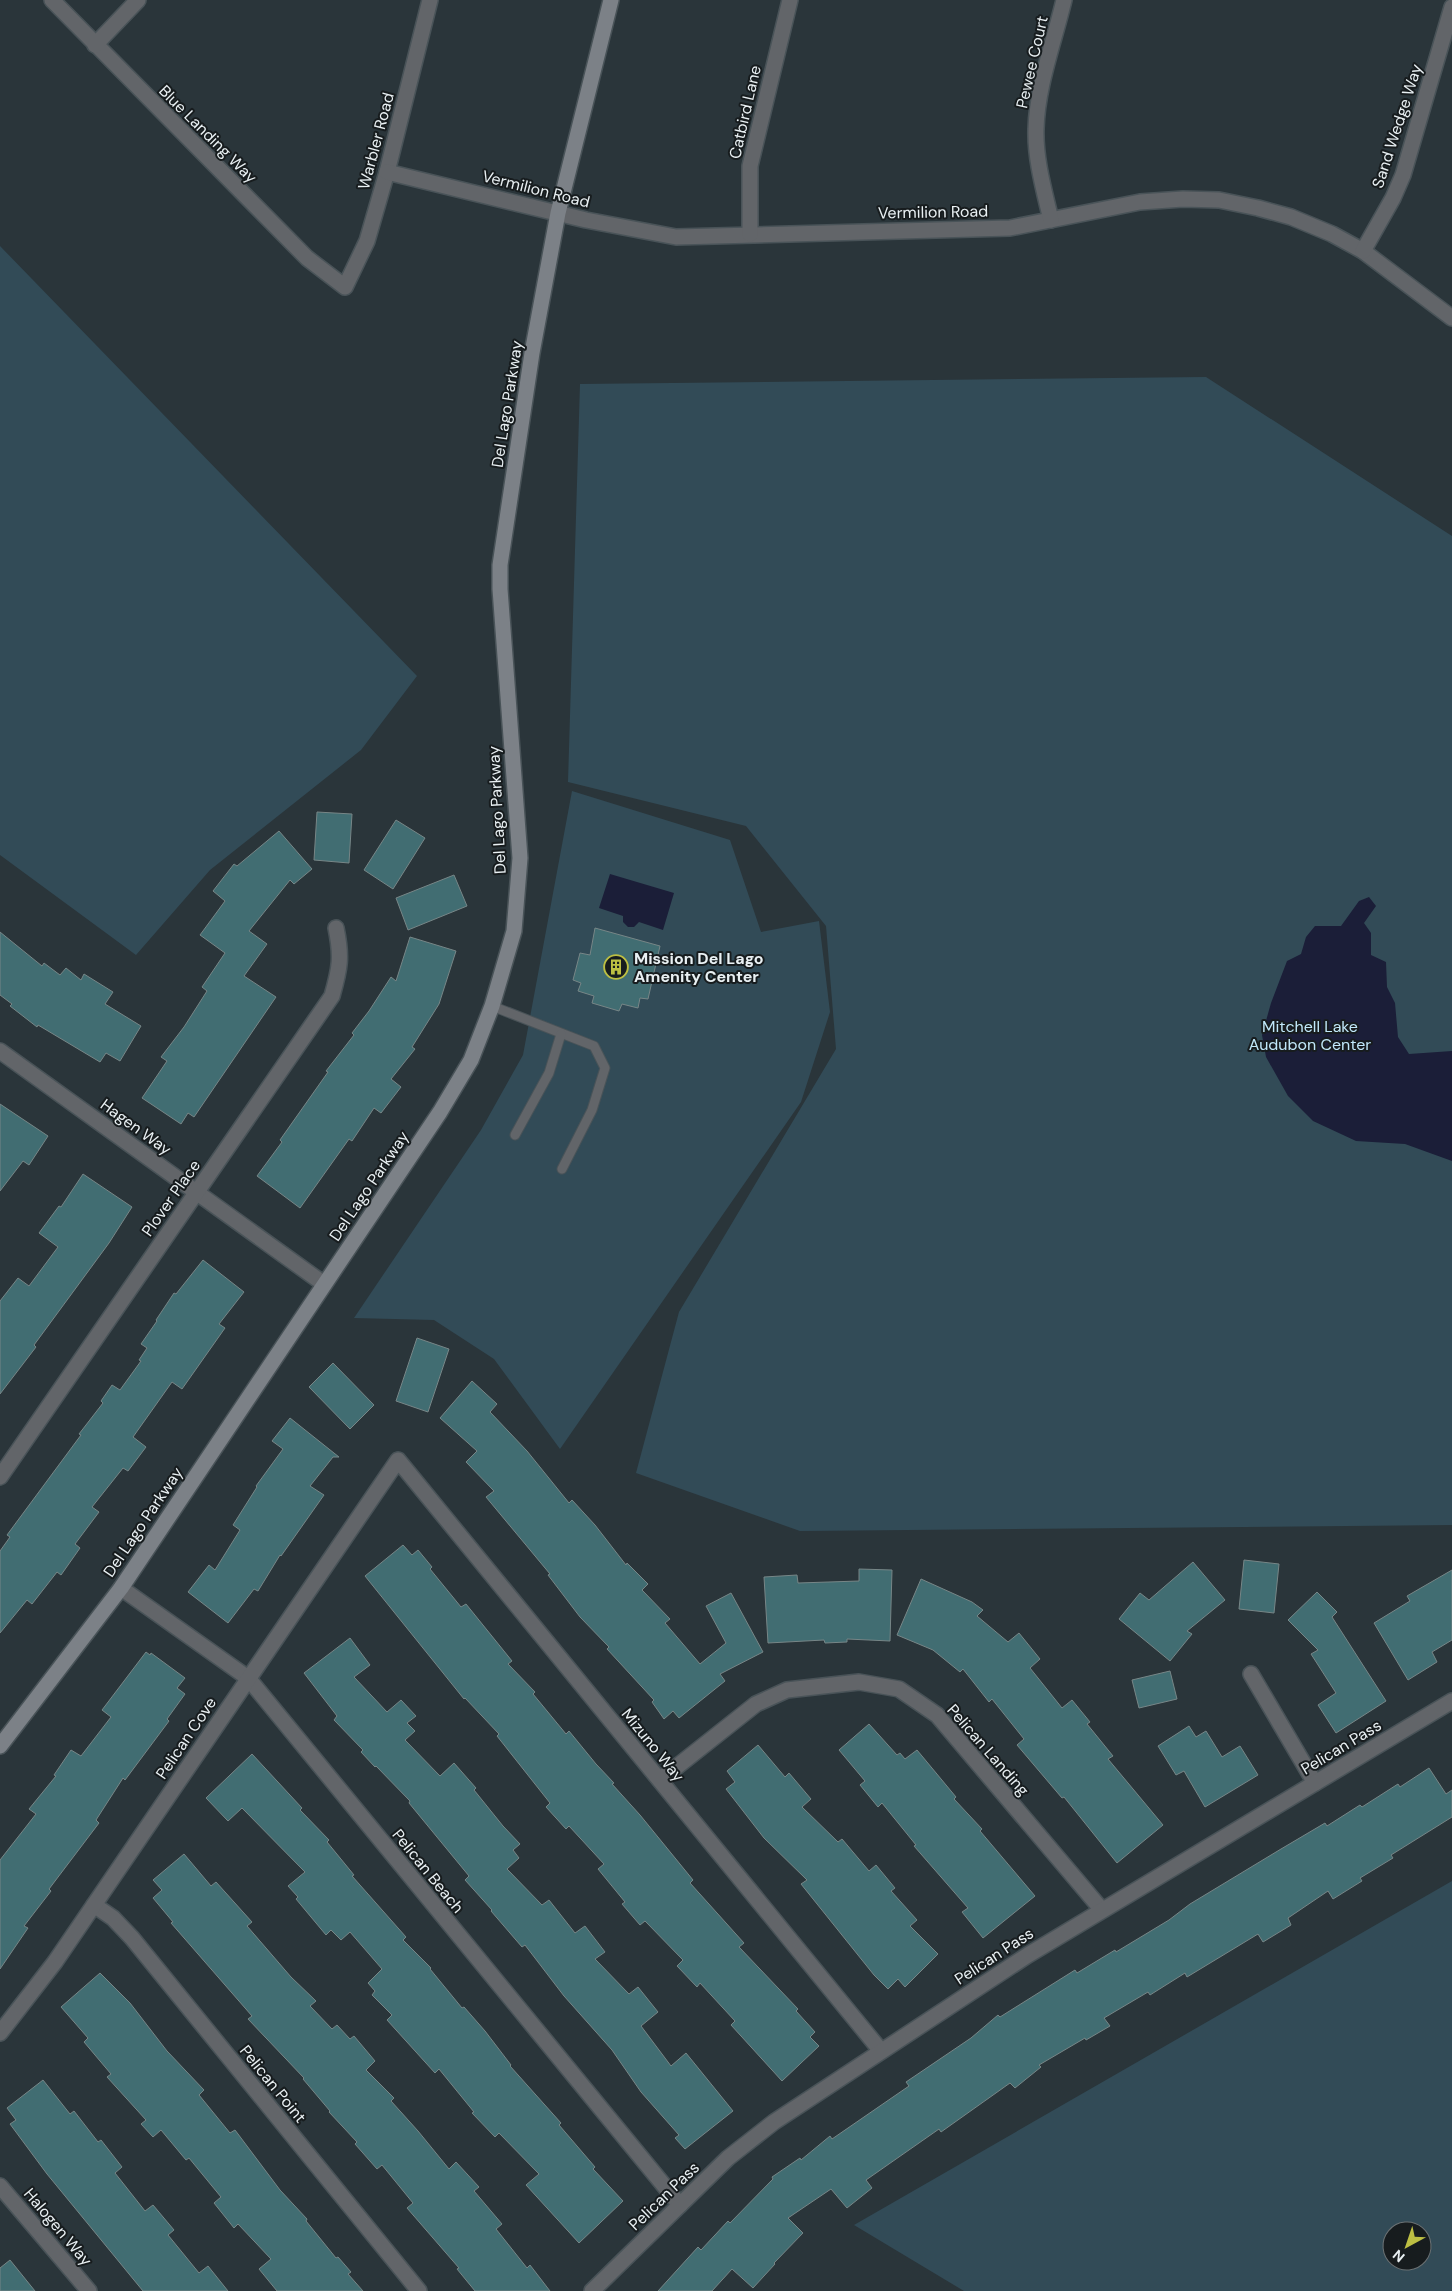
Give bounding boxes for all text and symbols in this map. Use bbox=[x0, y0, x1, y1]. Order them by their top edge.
street label: Pewee Court bbox=[1011, 14, 1053, 110]
street label: Sand Wedge Way bbox=[1367, 61, 1427, 191]
street label: Catbird Lane bbox=[724, 63, 766, 161]
street label: Blue Landing Way bbox=[154, 80, 262, 188]
street label: Warbler Road bbox=[353, 90, 399, 192]
street label: Vermilion Road bbox=[480, 165, 592, 213]
street label: Vermilion Road bbox=[878, 201, 988, 223]
street label: Del Lago Parkway bbox=[487, 339, 527, 469]
street label: Del Lago Parkway bbox=[483, 745, 511, 875]
place label: Mission Del Lago Amenity Center bbox=[634, 948, 764, 987]
building icon: Mission Del Lago Amenity Center bbox=[603, 954, 629, 980]
park label: Mitchell Lake Audubon Center bbox=[1249, 1016, 1371, 1055]
street label: Hagen Way bbox=[96, 1094, 176, 1160]
street label: Del Lago Parkway bbox=[324, 1127, 414, 1245]
street label: Plover Place bbox=[137, 1156, 205, 1240]
street label: Del Lago Parkway bbox=[98, 1463, 188, 1581]
street label: Pelican Cove bbox=[151, 1693, 221, 1783]
street label: Pelican Landing bbox=[942, 1700, 1034, 1800]
street label: Mizuno Way bbox=[617, 1704, 689, 1786]
street label: Pelican Pass bbox=[1297, 1715, 1385, 1779]
street label: Pelican Beach bbox=[388, 1825, 468, 1917]
street label: Pelican Pass bbox=[950, 1923, 1038, 1989]
street label: Pelican Point bbox=[235, 2041, 311, 2127]
street label: Pelican Pass bbox=[624, 2157, 704, 2235]
street label: Halogen Way bbox=[19, 2184, 97, 2270]
north arrow bbox=[1382, 2221, 1432, 2271]
text: N bbox=[1389, 2246, 1408, 2266]

